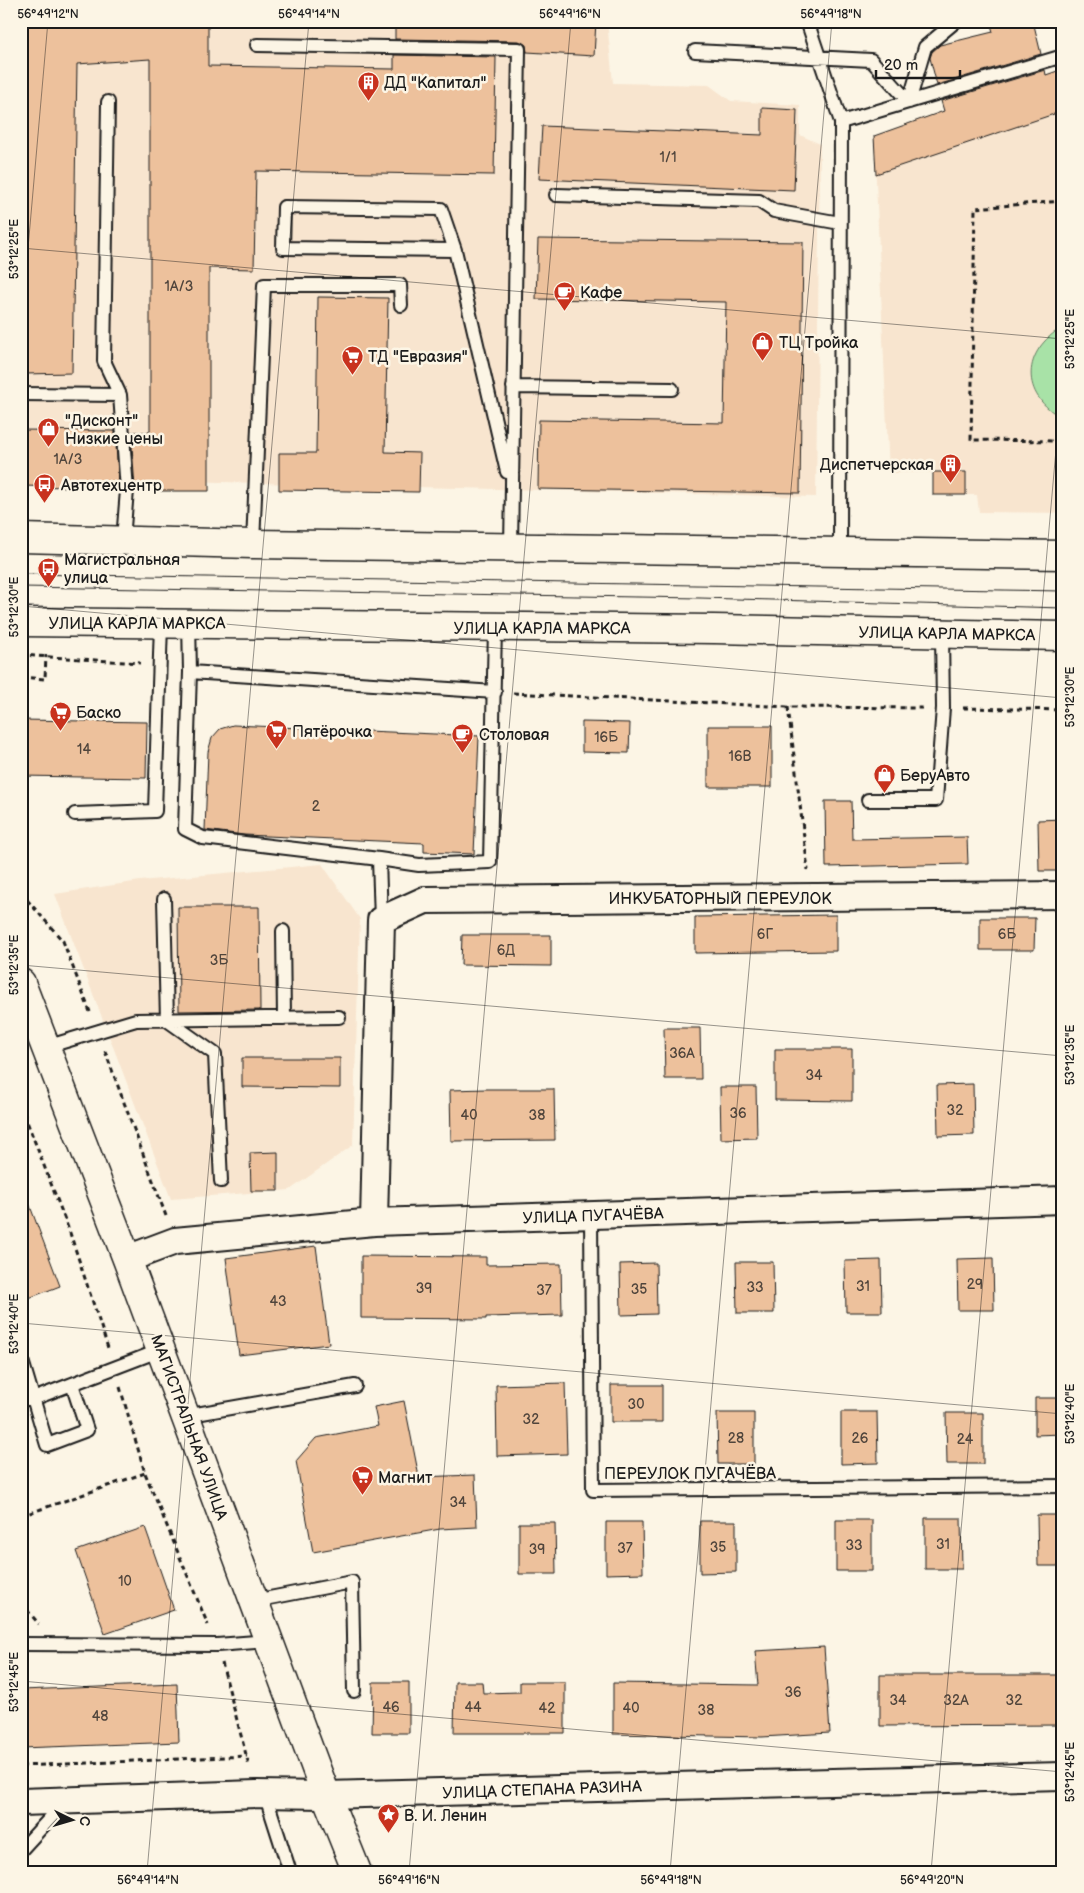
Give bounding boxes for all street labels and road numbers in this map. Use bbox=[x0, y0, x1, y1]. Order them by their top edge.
street label: УЛИЦА КАРЛА МАРКСА bbox=[49, 615, 226, 634]
street label: УЛИЦА КАРЛА МАРКСА bbox=[454, 620, 631, 639]
street label: УЛИЦА КАРЛА МАРКСА bbox=[858, 623, 1036, 646]
street label: ИНКУБАТОРНЫЙ ПЕРЕУЛОК bbox=[608, 890, 832, 909]
street label: УЛИЦА ПУГАЧЁВА bbox=[522, 1204, 664, 1228]
street label: МАГИСТРАЛЬНАЯ УЛИЦА bbox=[146, 1332, 231, 1523]
street label: ПЕРЕУЛОК ПУГАЧЁВА bbox=[604, 1464, 776, 1484]
street label: УЛИЦА СТЕПАНА РАЗИНА bbox=[442, 1778, 642, 1803]

